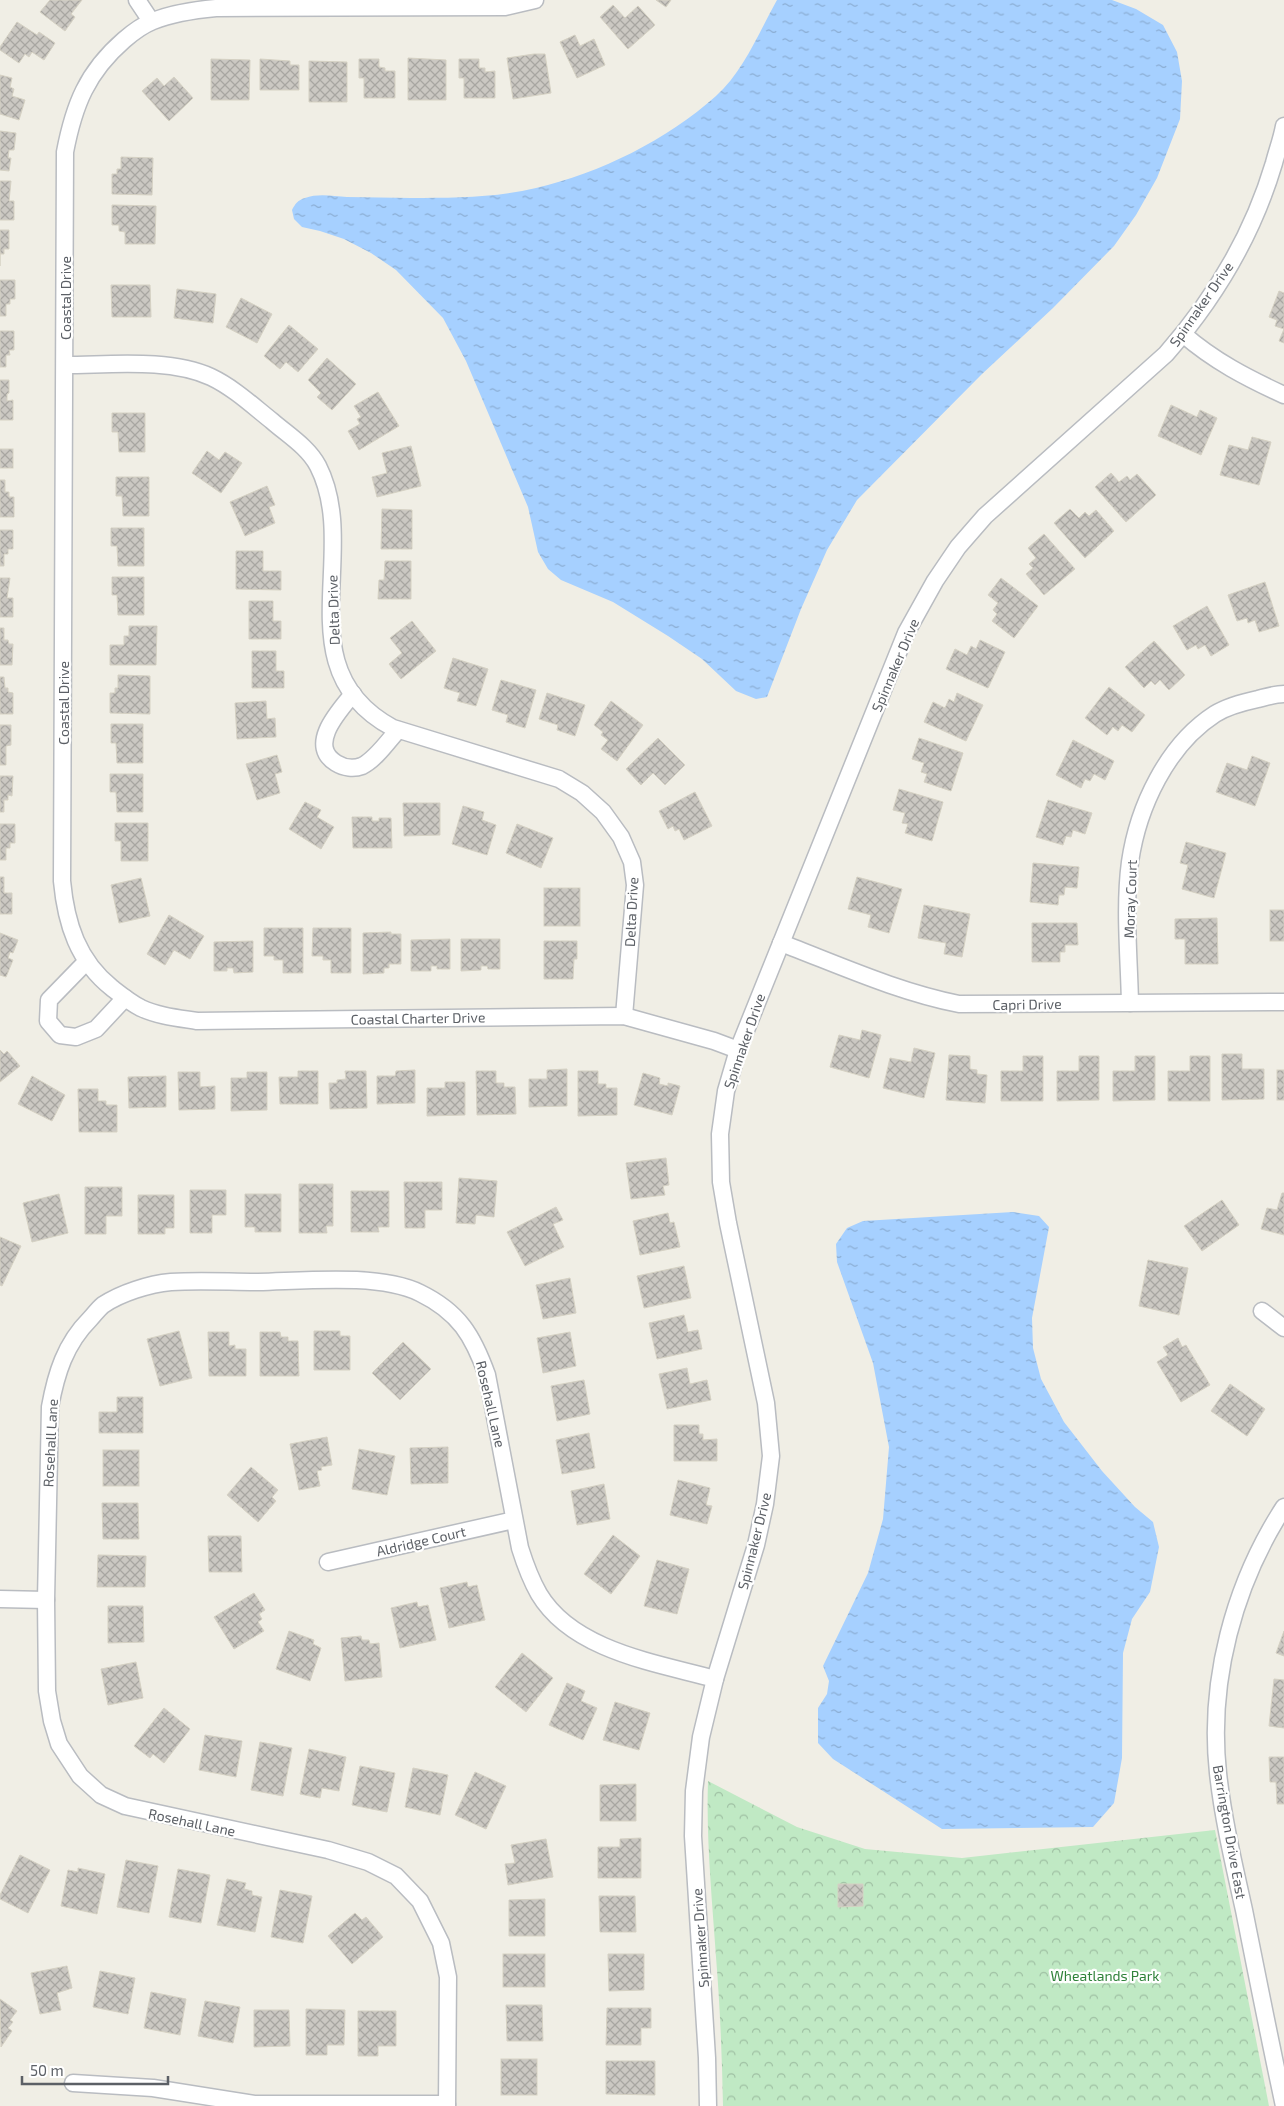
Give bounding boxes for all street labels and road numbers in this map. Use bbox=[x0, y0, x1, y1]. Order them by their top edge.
street label: Coastal Drive bbox=[57, 256, 74, 340]
street label: Spinnaker Drive bbox=[1165, 258, 1237, 350]
street label: Delta Drive bbox=[323, 575, 343, 645]
street label: Spinnaker Drive bbox=[868, 616, 922, 714]
street label: Coastal Drive bbox=[55, 661, 72, 745]
street label: Moray Court bbox=[1120, 859, 1140, 939]
street label: Delta Drive bbox=[621, 876, 641, 948]
street label: Spinnaker Drive bbox=[720, 991, 768, 1091]
street label: Capri Drive bbox=[992, 995, 1062, 1013]
street label: Coastal Charter Drive bbox=[351, 1008, 485, 1028]
street label: Rosehall Lane bbox=[473, 1359, 509, 1449]
street label: Rosehall Lane bbox=[39, 1398, 61, 1488]
street label: Spinnaker Drive bbox=[734, 1491, 774, 1591]
street label: Aldridge Court bbox=[375, 1522, 467, 1560]
street label: Barrington Drive East bbox=[1210, 1764, 1250, 1900]
street label: Rosehall Lane bbox=[147, 1804, 237, 1840]
street label: Spinnaker Drive bbox=[688, 1888, 712, 1988]

